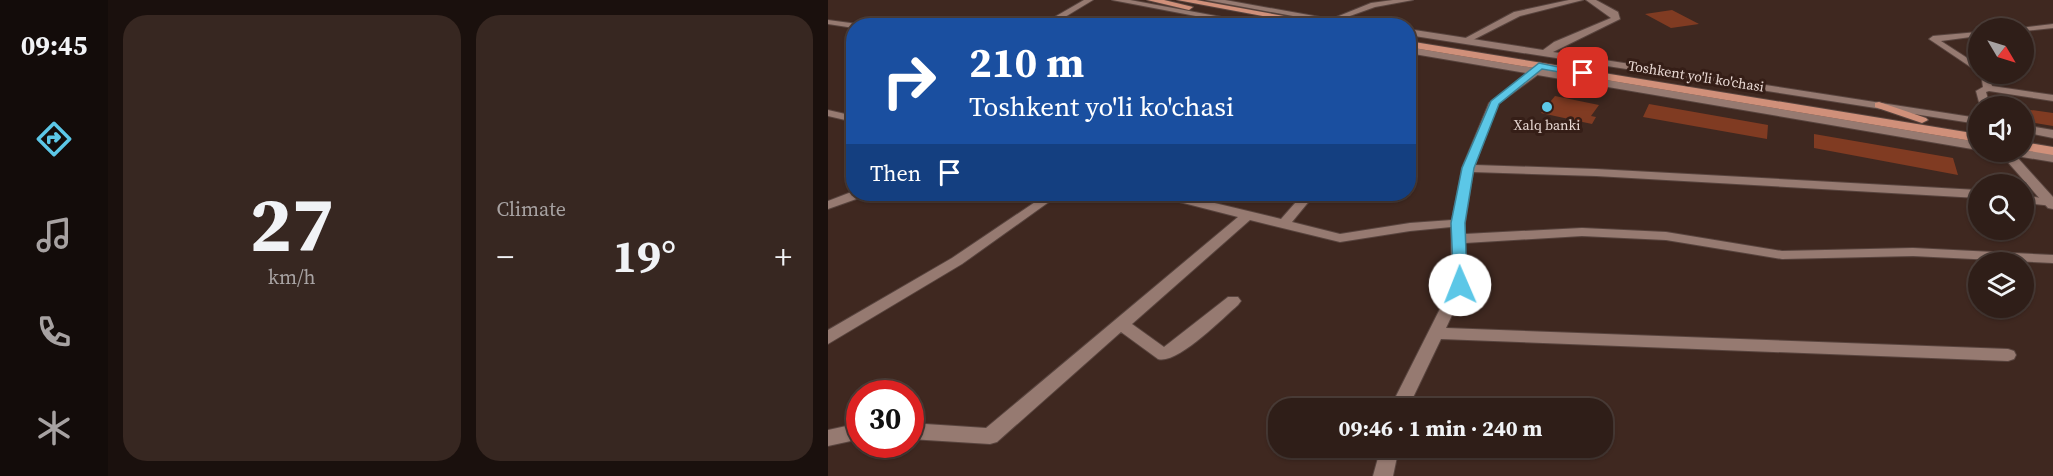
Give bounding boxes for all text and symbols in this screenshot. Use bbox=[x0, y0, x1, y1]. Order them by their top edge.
north arrow bbox=[1968, 18, 2034, 84]
map controls bbox=[1968, 18, 2034, 318]
text: 09:45 bbox=[21, 27, 87, 64]
text: 210 m bbox=[969, 33, 1084, 91]
icon: right bbox=[870, 42, 948, 120]
pin bbox=[1557, 47, 1608, 98]
street label: Toshkent yo'li ko'chasi bbox=[1627, 55, 1765, 97]
icon: arrive bbox=[1566, 56, 1599, 89]
text: Toshkent yo'li ko'chasi bbox=[969, 88, 1234, 125]
button: sound bbox=[1968, 96, 2034, 162]
marker: Xalq banki bbox=[1540, 100, 1554, 114]
place label: Xalq banki bbox=[1514, 115, 1580, 135]
icon: directions bbox=[33, 118, 75, 160]
icon: arrive bbox=[933, 156, 966, 189]
text: Then bbox=[870, 158, 921, 188]
text: 27 bbox=[249, 170, 334, 277]
button: search bbox=[1968, 174, 2034, 240]
text: Climate bbox=[497, 195, 566, 223]
icon: music bbox=[33, 214, 75, 256]
text: 19° bbox=[612, 225, 676, 287]
text: − bbox=[497, 234, 514, 279]
text: + bbox=[774, 234, 792, 279]
button: layers bbox=[1968, 252, 2034, 318]
position arrow bbox=[1428, 253, 1492, 317]
text: km/h bbox=[268, 263, 316, 291]
icon: phone bbox=[33, 311, 75, 353]
speed limit sign: 30 bbox=[846, 380, 924, 458]
icon: climate bbox=[33, 407, 75, 449]
text: 09:46 · 1 min · 240 m bbox=[1339, 413, 1542, 443]

